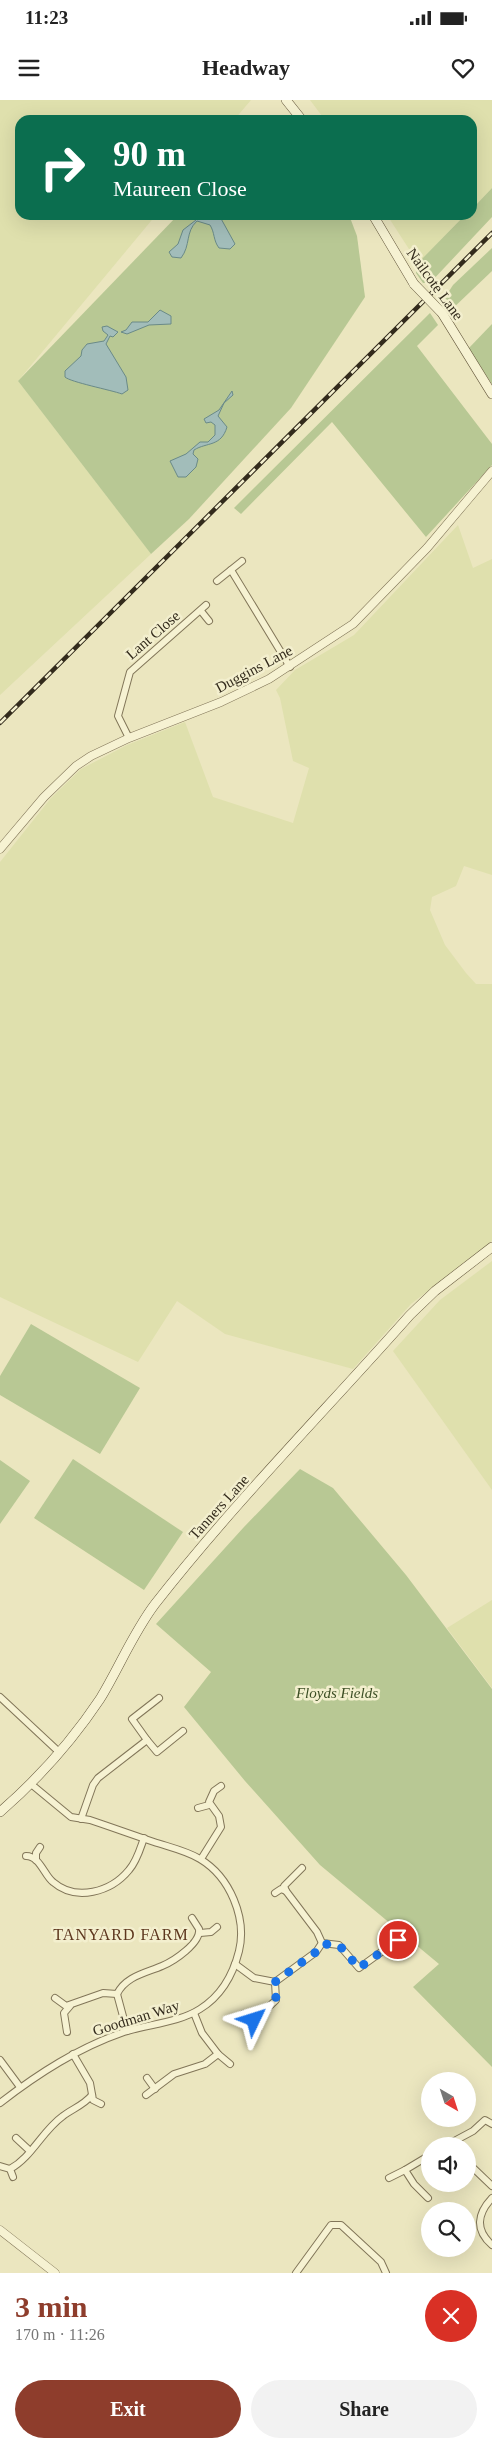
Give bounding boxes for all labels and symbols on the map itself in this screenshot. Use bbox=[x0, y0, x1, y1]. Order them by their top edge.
street label: Nailcote Lane bbox=[404, 245, 467, 323]
street label: Lant Close bbox=[123, 607, 183, 662]
street label: Duggins Lane bbox=[213, 642, 295, 696]
street label: Tanners Lane bbox=[186, 1471, 252, 1542]
park label: Floyds Fields bbox=[295, 1685, 378, 1701]
pin bbox=[377, 1919, 419, 1961]
district label: TANYARD FARM bbox=[53, 1926, 189, 1943]
position arrow bbox=[227, 1993, 279, 2045]
street label: Goodman Way bbox=[91, 1997, 182, 2039]
north arrow bbox=[421, 2072, 476, 2128]

